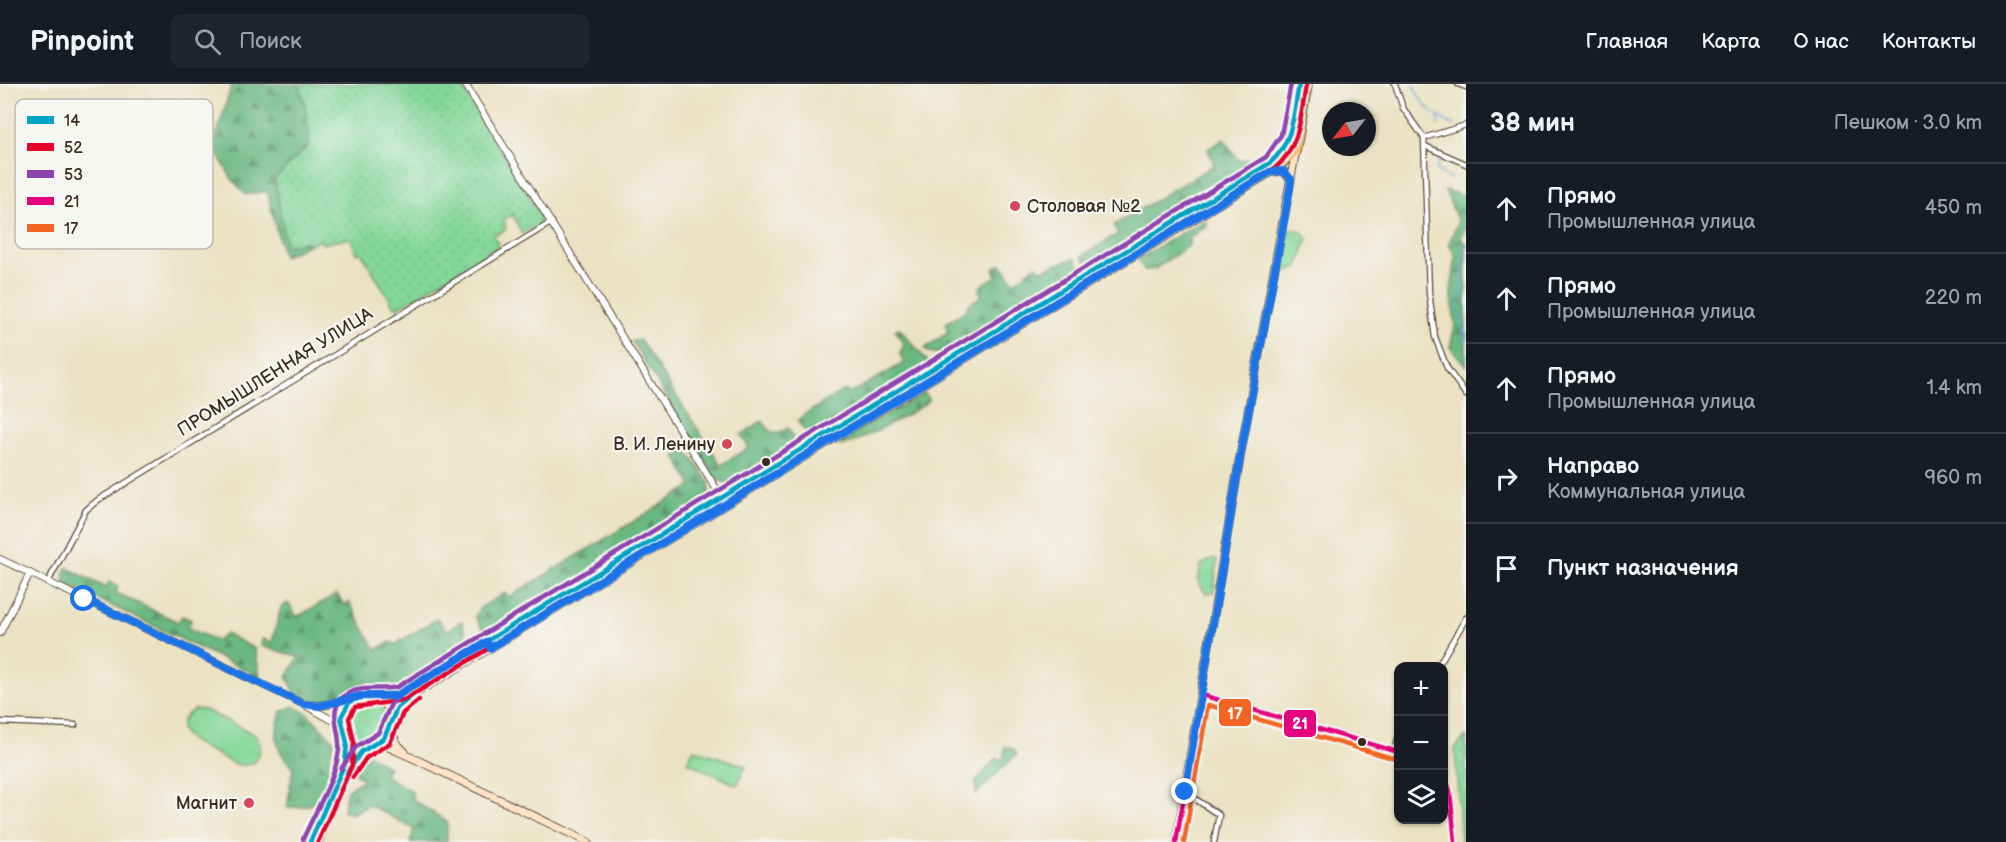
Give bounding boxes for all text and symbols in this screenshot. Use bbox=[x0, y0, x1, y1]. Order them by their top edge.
search box bbox=[170, 14, 590, 68]
text: Pinpoint bbox=[30, 25, 134, 58]
icon: search bbox=[191, 25, 224, 58]
text: Поиск bbox=[239, 28, 302, 55]
text: Главная bbox=[1585, 29, 1668, 54]
text: Карта bbox=[1701, 29, 1760, 54]
text: О нас bbox=[1793, 29, 1849, 54]
text: Контакты bbox=[1882, 29, 1976, 54]
legend bbox=[15, 99, 213, 249]
north arrow bbox=[1322, 102, 1376, 156]
text: 38 мин bbox=[1490, 108, 1575, 139]
text: Пешком · 3.0 km bbox=[1834, 111, 1982, 135]
text: 14 bbox=[64, 112, 80, 131]
text: 52 bbox=[64, 139, 83, 158]
text: 53 bbox=[64, 166, 83, 185]
text: Прямо bbox=[1547, 183, 1616, 210]
icon: ahead bbox=[1490, 192, 1523, 225]
text: 21 bbox=[64, 193, 79, 212]
place label: Столовая №2 bbox=[1027, 196, 1141, 217]
text: 450 m bbox=[1925, 196, 1982, 220]
marker: Столовая №2 bbox=[1008, 199, 1022, 213]
text: Промышленная улица bbox=[1547, 210, 1755, 234]
text: 17 bbox=[64, 220, 78, 239]
text: Прямо bbox=[1547, 273, 1616, 300]
icon: ahead bbox=[1490, 282, 1523, 315]
text: 220 m bbox=[1925, 286, 1982, 310]
text: Промышленная улица bbox=[1547, 300, 1755, 324]
street label: ПРОМЫШЛЕННАЯ УЛИЦА bbox=[174, 303, 376, 441]
text: Прямо bbox=[1547, 363, 1616, 390]
icon: ahead bbox=[1490, 372, 1523, 405]
text: 1.4 km bbox=[1926, 376, 1982, 400]
text: Промышленная улица bbox=[1547, 390, 1755, 414]
place label: В. И. Ленину bbox=[613, 434, 716, 455]
marker: В. И. Ленину bbox=[720, 437, 734, 451]
text: Направо bbox=[1547, 453, 1639, 480]
unlabelled marker bbox=[760, 456, 772, 468]
icon: right bbox=[1490, 462, 1523, 495]
text: 960 m bbox=[1925, 466, 1982, 490]
text: Коммунальная улица bbox=[1547, 480, 1745, 504]
icon: arrive bbox=[1490, 552, 1523, 585]
text: Пункт назначения bbox=[1547, 555, 1739, 582]
route start bbox=[70, 585, 96, 611]
map controls bbox=[1394, 662, 1448, 824]
button: + bbox=[1394, 662, 1448, 716]
line badge: 17 bbox=[1218, 698, 1252, 727]
text: 17 bbox=[1227, 705, 1243, 724]
line badge: 21 bbox=[1283, 709, 1317, 738]
text: 21 bbox=[1292, 715, 1308, 734]
button: − bbox=[1394, 716, 1448, 770]
unlabelled marker bbox=[1356, 736, 1368, 748]
button: layers bbox=[1394, 770, 1448, 824]
route end bbox=[1171, 778, 1197, 804]
place label: Магнит bbox=[176, 793, 238, 814]
marker: Магнит bbox=[242, 796, 256, 810]

